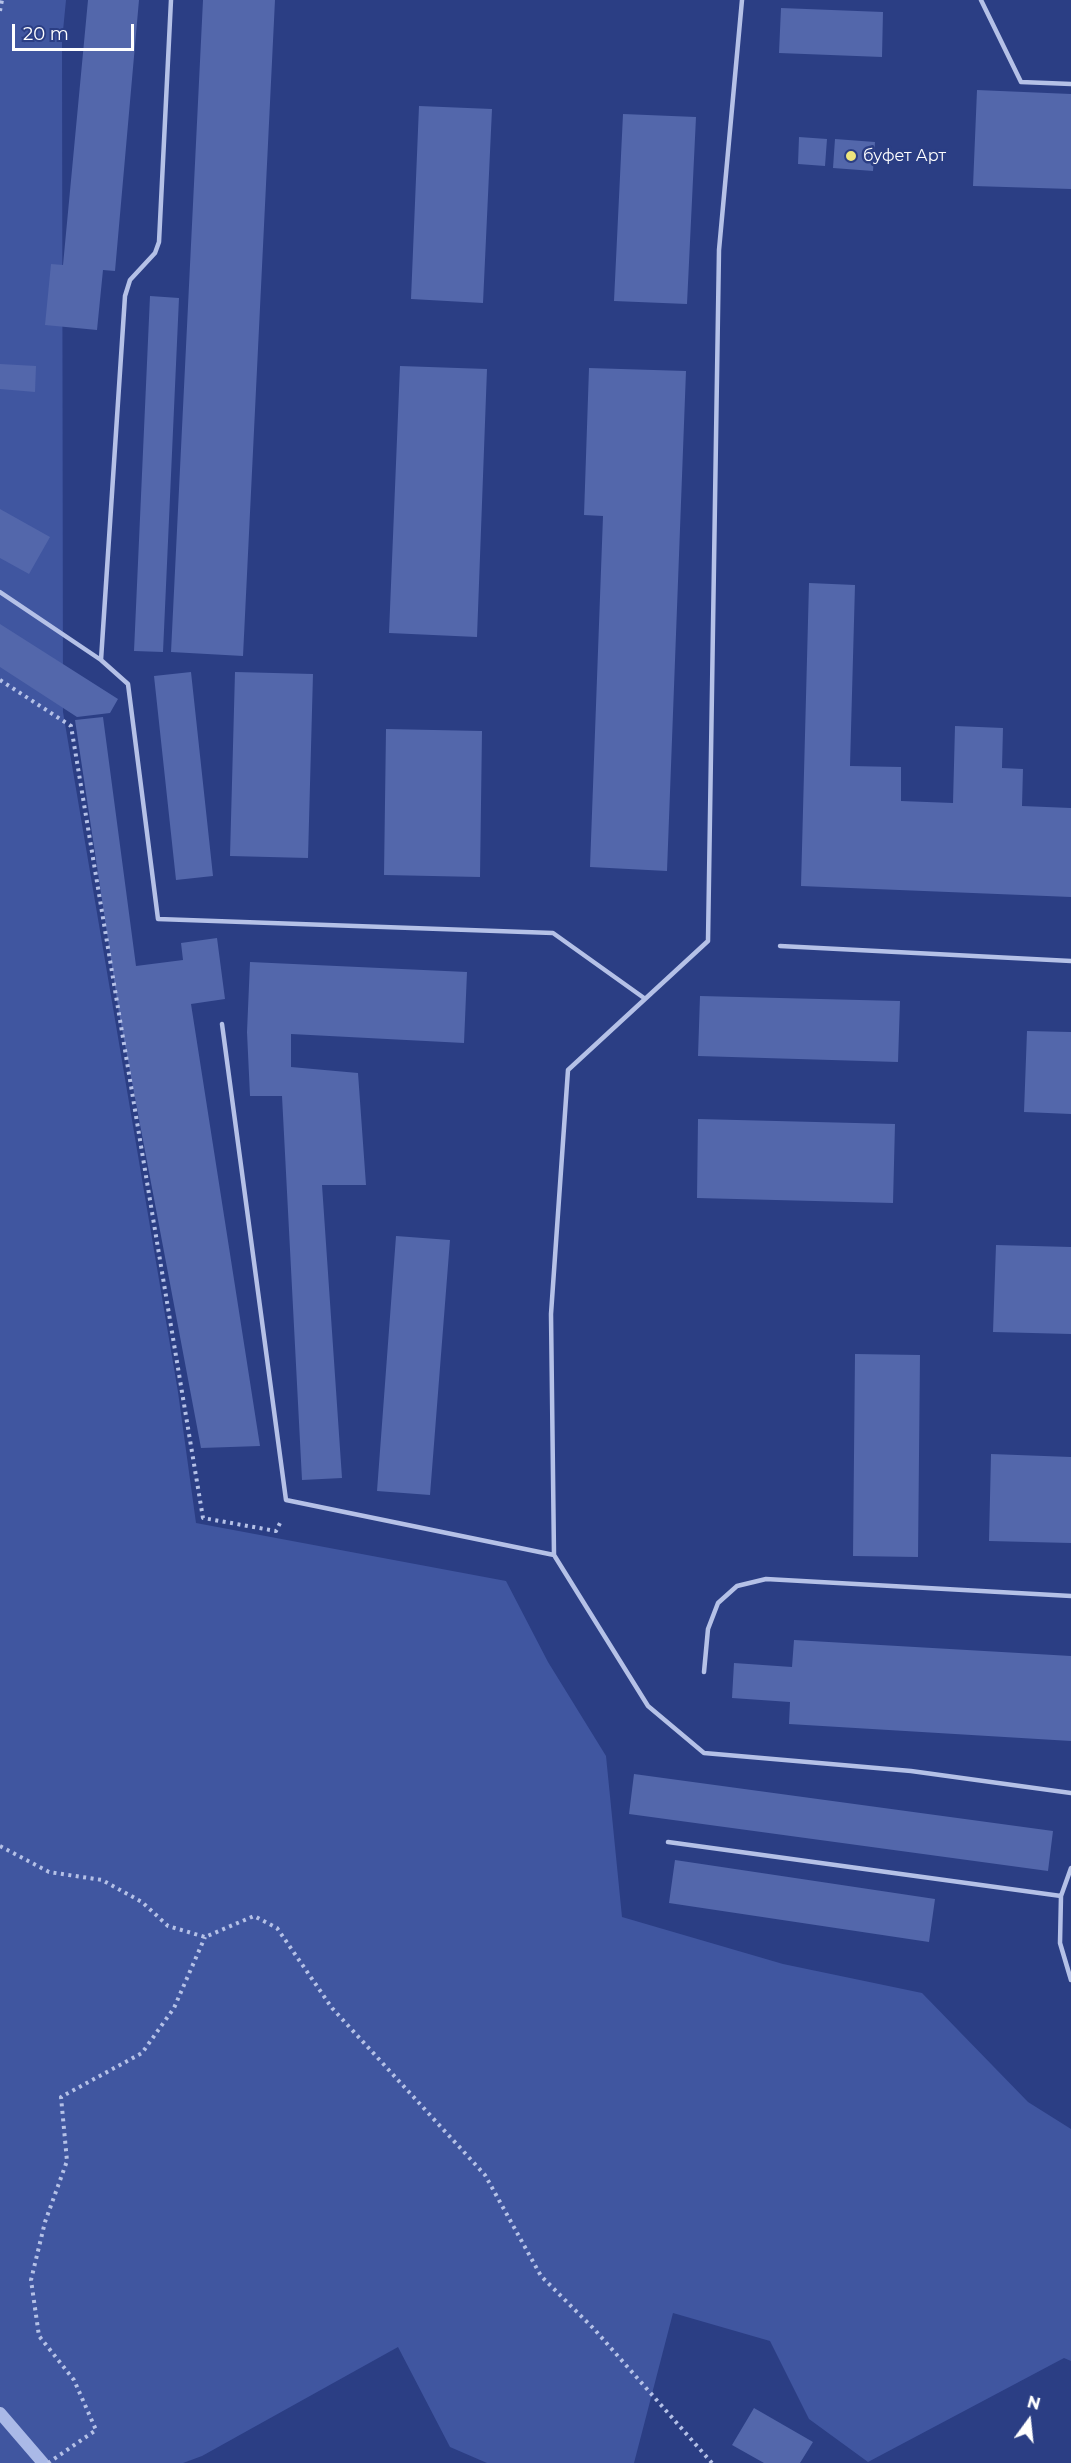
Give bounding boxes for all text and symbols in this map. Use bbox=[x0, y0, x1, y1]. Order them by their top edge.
scale bar bbox=[15, 12, 136, 50]
text: 20 m bbox=[23, 23, 69, 45]
place label: буфет Арт bbox=[863, 146, 946, 166]
marker: буфет Арт bbox=[844, 149, 858, 163]
north arrow bbox=[999, 2391, 1059, 2451]
text: N bbox=[1025, 2392, 1042, 2414]

